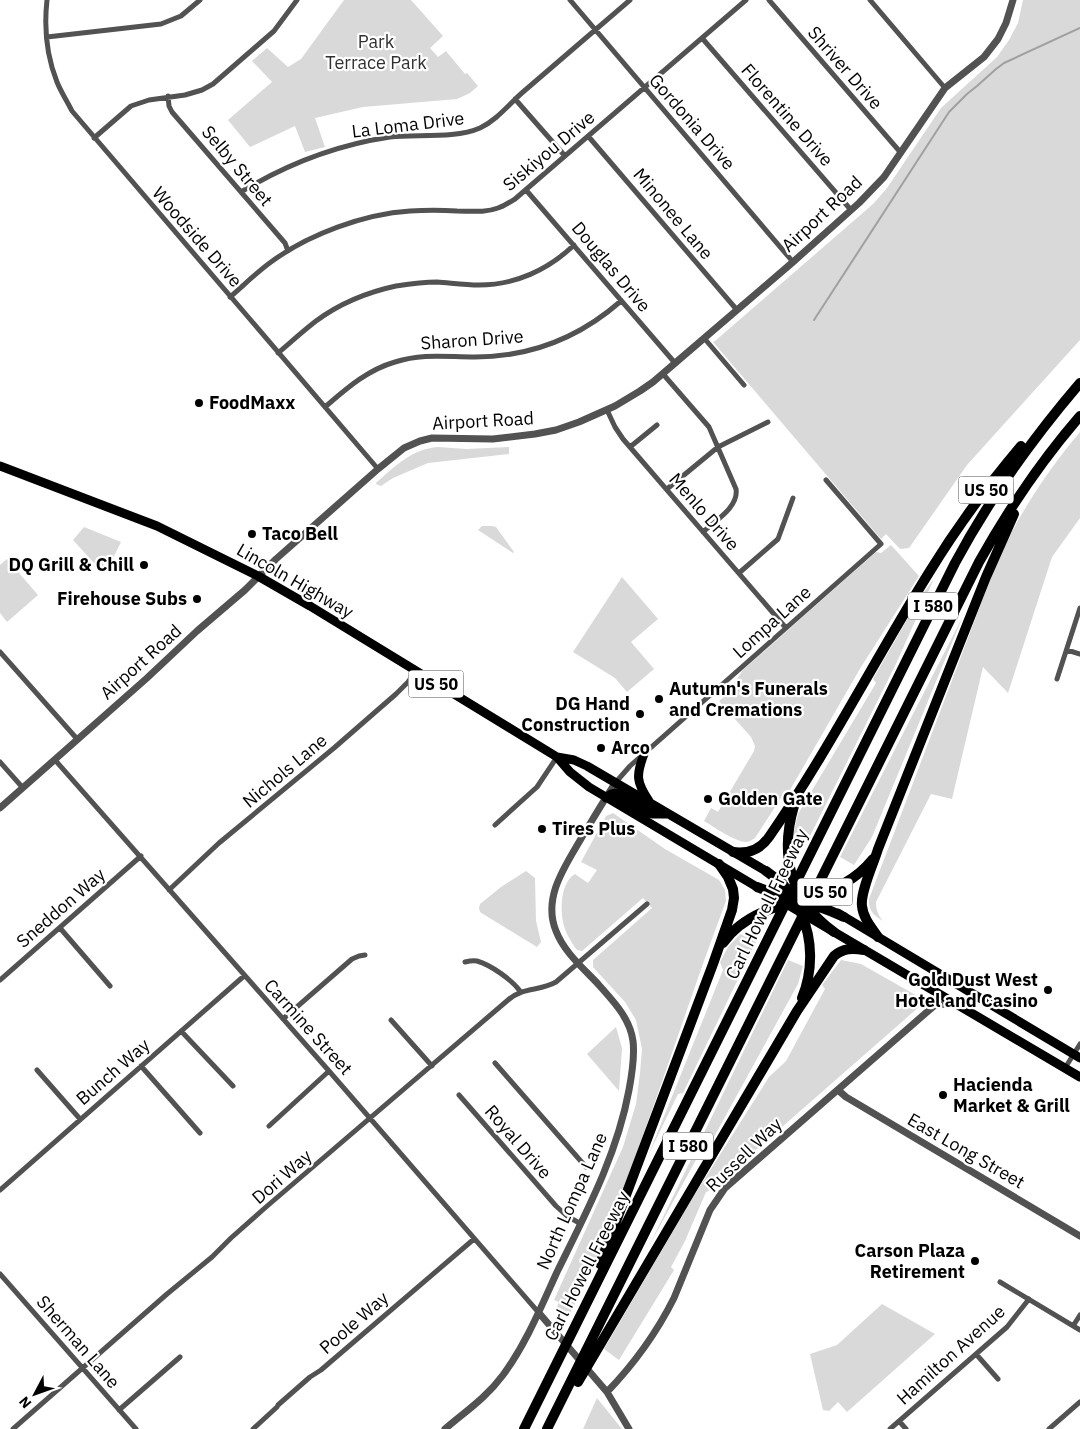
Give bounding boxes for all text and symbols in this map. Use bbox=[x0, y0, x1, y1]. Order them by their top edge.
street label: Shriver Drive bbox=[803, 21, 888, 114]
park label: Park Terrace Park bbox=[325, 30, 427, 74]
street label: Florentine Drive bbox=[737, 59, 838, 171]
street label: Gordonia Drive bbox=[644, 69, 740, 175]
street label: Siskiyou Drive bbox=[498, 105, 599, 196]
street label: La Loma Drive bbox=[350, 106, 466, 143]
street label: Selby Street bbox=[197, 121, 278, 211]
street label: Minonee Lane bbox=[628, 163, 718, 264]
street label: Airport Road bbox=[777, 171, 867, 257]
street label: Woodside Drive bbox=[147, 182, 247, 292]
street label: Douglas Drive bbox=[567, 217, 656, 317]
street label: Sharon Drive bbox=[420, 324, 524, 355]
place label: FoodMaxx bbox=[209, 391, 295, 414]
marker: FoodMaxx bbox=[193, 397, 205, 409]
street label: Airport Road bbox=[432, 406, 534, 435]
street label: Menlo Drive bbox=[664, 468, 745, 555]
road number: US 50 bbox=[958, 476, 1014, 504]
place label: Taco Bell bbox=[262, 522, 339, 545]
marker: Taco Bell bbox=[246, 528, 258, 540]
street label: Lincoln Highway bbox=[233, 538, 358, 623]
place label: DQ Grill & Chill bbox=[8, 553, 135, 576]
marker: DQ Grill & Chill bbox=[138, 559, 150, 571]
street label: Lompa Lane bbox=[728, 580, 816, 663]
place label: Firehouse Subs bbox=[57, 587, 187, 610]
road number: I 580 bbox=[908, 592, 958, 620]
marker: Firehouse Subs bbox=[191, 593, 203, 605]
street label: Airport Road bbox=[95, 619, 186, 704]
road number: US 50 bbox=[408, 671, 464, 698]
place label: Autumn's Funerals and Cremations bbox=[669, 677, 828, 721]
place label: DG Hand Construction bbox=[521, 692, 630, 736]
marker: Autumn's Funerals and Cremations bbox=[653, 693, 665, 705]
marker: DG Hand Construction bbox=[634, 708, 646, 720]
street label: Nichols Lane bbox=[238, 729, 332, 813]
place label: Arco bbox=[611, 736, 650, 759]
marker: Arco bbox=[595, 742, 607, 754]
place label: Golden Gate bbox=[718, 787, 823, 810]
marker: Golden Gate bbox=[702, 793, 714, 805]
place label: Tires Plus bbox=[552, 817, 635, 840]
marker: Tires Plus bbox=[536, 823, 548, 835]
street label: Carl Howell Freeway bbox=[720, 825, 813, 983]
street label: Sneddon Way bbox=[11, 863, 110, 953]
road number: US 50 bbox=[798, 879, 852, 906]
place label: Gold Dust West Hotel and Casino bbox=[895, 968, 1038, 1012]
street label: Carmine Street bbox=[259, 974, 358, 1079]
marker: Gold Dust West Hotel and Casino bbox=[1042, 984, 1054, 996]
street label: Bunch Way bbox=[71, 1033, 154, 1110]
place label: Hacienda Market & Grill bbox=[953, 1073, 1070, 1117]
marker: Hacienda Market & Grill bbox=[937, 1089, 949, 1101]
street label: Royal Drive bbox=[480, 1100, 557, 1183]
street label: East Long Street bbox=[904, 1108, 1029, 1193]
street label: Russell Way bbox=[701, 1113, 787, 1197]
street label: North Lompa Lane bbox=[531, 1128, 612, 1273]
road number: I 580 bbox=[663, 1132, 713, 1160]
street label: Dori Way bbox=[247, 1144, 316, 1209]
street label: Carl Howell Freeway bbox=[539, 1187, 634, 1344]
place label: Carson Plaza Retirement bbox=[854, 1239, 965, 1283]
marker: Carson Plaza Retirement bbox=[969, 1255, 981, 1267]
street label: Poole Way bbox=[314, 1286, 393, 1359]
street label: Sherman Lane bbox=[32, 1290, 125, 1393]
street label: Hamilton Avenue bbox=[892, 1300, 1010, 1409]
north arrow bbox=[10, 1369, 60, 1419]
text: N bbox=[15, 1393, 35, 1412]

